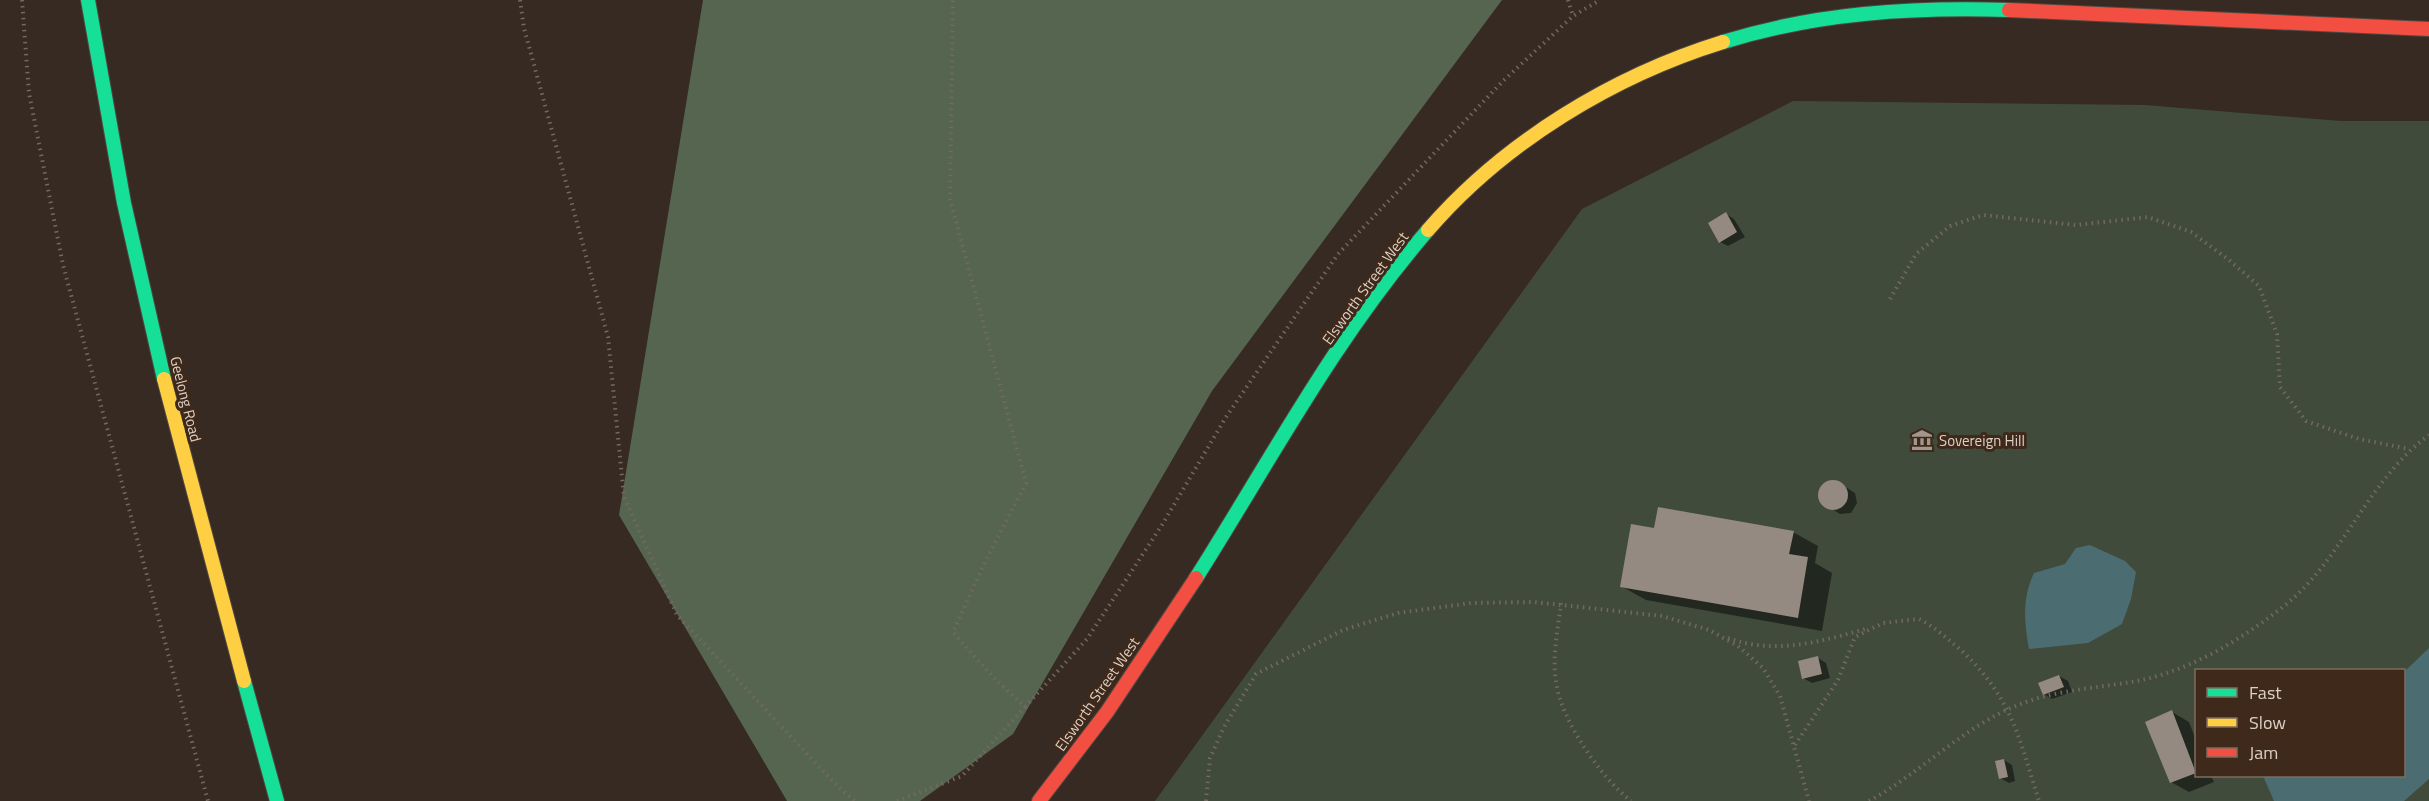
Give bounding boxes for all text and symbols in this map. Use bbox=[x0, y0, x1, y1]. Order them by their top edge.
street label: Elsworth Street West bbox=[1316, 226, 1414, 349]
street label: Geelong Road bbox=[164, 354, 208, 444]
museum icon: Sovereign Hill bbox=[1910, 428, 1934, 452]
place label: Sovereign Hill bbox=[1939, 429, 2025, 452]
street label: Elsworth Street West bbox=[1049, 632, 1145, 756]
legend bbox=[2195, 669, 2405, 777]
text: Fast bbox=[2249, 679, 2282, 706]
text: Slow bbox=[2249, 709, 2286, 736]
text: Jam bbox=[2249, 739, 2278, 766]

